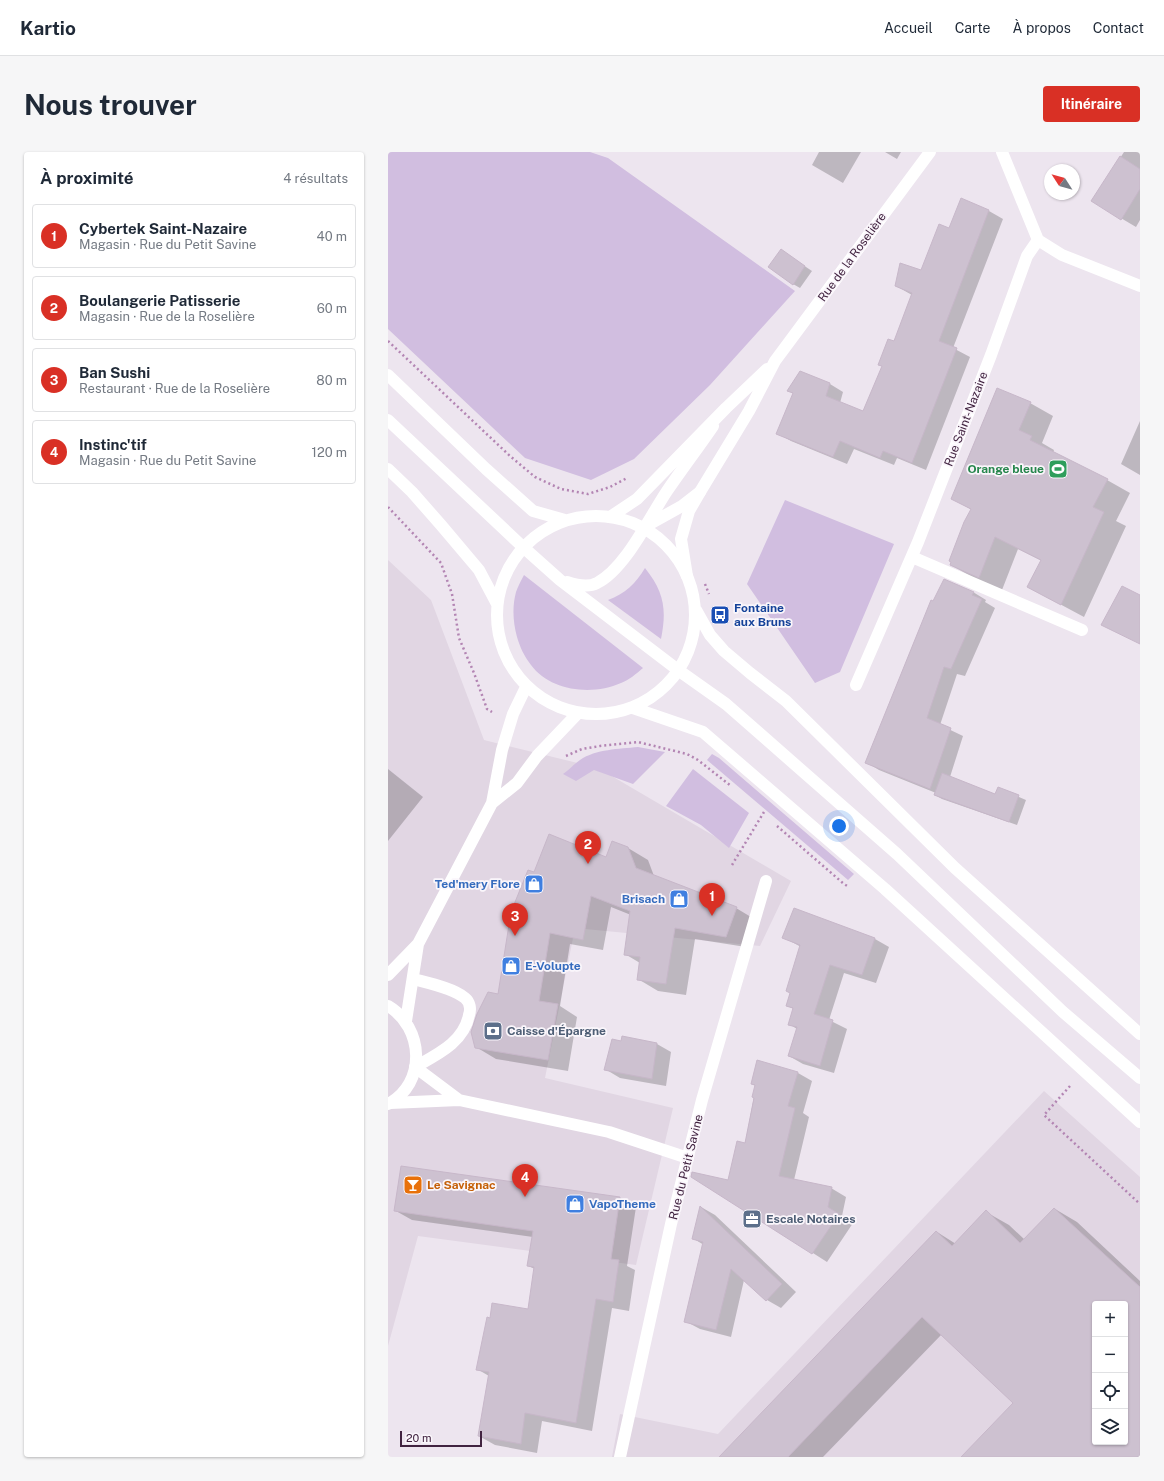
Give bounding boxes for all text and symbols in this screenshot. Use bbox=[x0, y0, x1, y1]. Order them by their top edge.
text: Kartio bbox=[20, 17, 76, 39]
text: Accueil bbox=[884, 20, 933, 36]
text: Carte bbox=[955, 20, 991, 36]
text: À propos bbox=[1013, 20, 1071, 36]
text: Contact bbox=[1093, 20, 1144, 36]
button: Itinéraire bbox=[1043, 86, 1140, 122]
text: Nous trouver bbox=[24, 88, 197, 121]
north arrow bbox=[1044, 164, 1080, 200]
text: À proximité bbox=[40, 168, 134, 188]
text: 4 résultats bbox=[283, 171, 348, 186]
street label: Rue de la Roselière bbox=[815, 210, 889, 304]
text: Cybertek Saint-Nazaire bbox=[79, 220, 247, 237]
text: 1 bbox=[51, 229, 57, 244]
text: 40 m bbox=[316, 229, 347, 244]
text: Magasin · Rue du Petit Savine bbox=[79, 237, 256, 252]
text: Boulangerie Patisserie bbox=[79, 292, 241, 309]
text: 2 bbox=[50, 301, 58, 316]
text: 60 m bbox=[317, 301, 347, 316]
text: Magasin · Rue de la Roselière bbox=[79, 309, 255, 324]
text: Ban Sushi bbox=[79, 364, 150, 381]
street label: Rue Saint-Nazaire bbox=[941, 369, 991, 468]
text: 3 bbox=[50, 373, 58, 388]
text: 80 m bbox=[316, 373, 347, 388]
text: Restaurant · Rue de la Roselière bbox=[79, 381, 270, 396]
text: Instinc'tif bbox=[79, 436, 147, 453]
text: 4 bbox=[50, 445, 58, 460]
text: 120 m bbox=[312, 445, 347, 460]
text: Magasin · Rue du Petit Savine bbox=[79, 453, 256, 468]
sports icon: Orange bleue bbox=[1047, 458, 1069, 480]
place label: Orange bleue bbox=[968, 462, 1044, 476]
place label: Fontaine aux Bruns bbox=[734, 601, 791, 629]
bus stop icon: Fontaine aux Bruns bbox=[709, 604, 731, 626]
your location bbox=[829, 816, 849, 836]
pin: 2 bbox=[575, 831, 601, 864]
shop icon: Ted'mery Flore bbox=[523, 873, 545, 895]
place label: Ted'mery Flore bbox=[435, 877, 520, 891]
pin: 1 bbox=[699, 883, 725, 916]
shop icon: Brisach bbox=[668, 888, 690, 910]
place label: Brisach bbox=[622, 892, 665, 906]
pin: 3 bbox=[502, 903, 528, 936]
shop icon: E-Volupte bbox=[500, 955, 522, 977]
place label: E-Volupte bbox=[525, 959, 581, 973]
bank icon: Caisse d'Épargne bbox=[482, 1020, 504, 1042]
place label: Caisse d'Épargne bbox=[507, 1024, 606, 1038]
street label: Rue du Petit Savine bbox=[666, 1113, 706, 1221]
pin: 4 bbox=[512, 1164, 538, 1197]
bar icon: Le Savignac bbox=[402, 1174, 424, 1196]
place label: Le Savignac bbox=[427, 1178, 496, 1192]
shop icon: VapoTheme bbox=[564, 1193, 586, 1215]
place label: VapoTheme bbox=[589, 1197, 656, 1211]
office icon: Escale Notaires bbox=[741, 1208, 763, 1230]
place label: Escale Notaires bbox=[766, 1212, 855, 1226]
map controls bbox=[1092, 1301, 1128, 1445]
button: + bbox=[1092, 1301, 1128, 1337]
button: − bbox=[1092, 1337, 1128, 1373]
button: locate bbox=[1092, 1373, 1128, 1409]
button: layers bbox=[1092, 1409, 1128, 1445]
scale bar bbox=[400, 1429, 482, 1448]
text: 20 m bbox=[406, 1432, 431, 1444]

